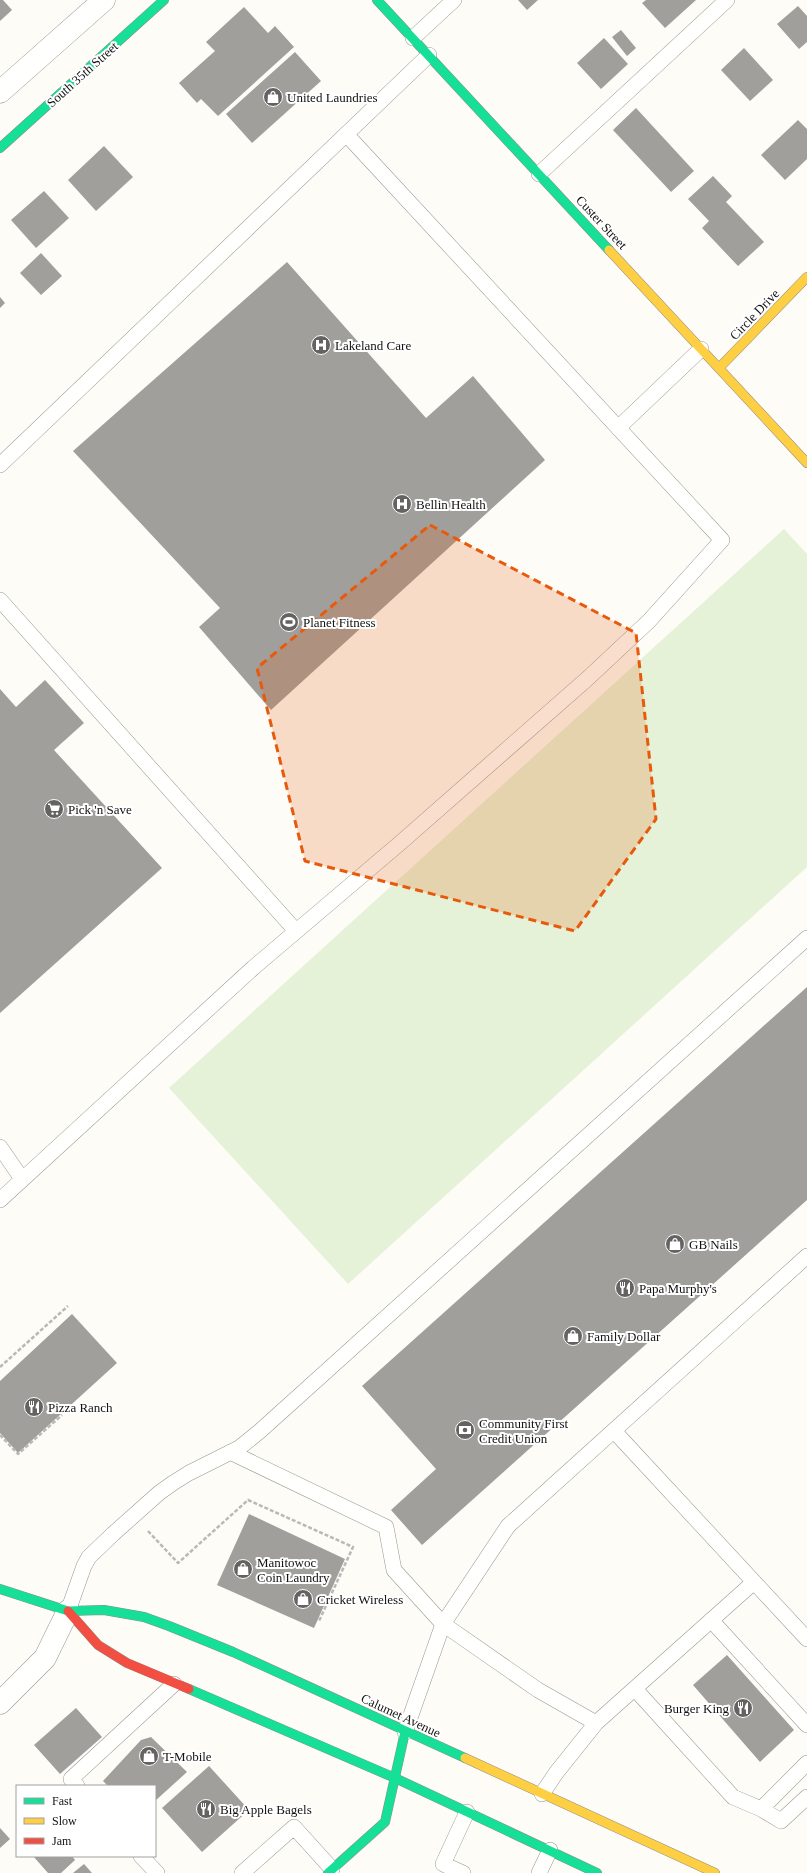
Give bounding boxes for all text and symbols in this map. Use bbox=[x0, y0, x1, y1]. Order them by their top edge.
street label: South 35th Street bbox=[44, 38, 121, 110]
shop icon: United Laundries bbox=[262, 86, 284, 108]
place label: United Laundries bbox=[287, 90, 378, 105]
street label: Custer Street bbox=[573, 193, 630, 252]
street label: Circle Drive bbox=[727, 286, 782, 343]
hospital icon: Lakeland Care bbox=[310, 334, 332, 356]
place label: Lakeland Care bbox=[335, 338, 411, 353]
hospital icon: Bellin Health bbox=[391, 493, 413, 515]
place label: Bellin Health bbox=[416, 497, 486, 512]
sports icon: Planet Fitness bbox=[278, 611, 300, 633]
place label: Planet Fitness bbox=[303, 615, 376, 630]
supermarket icon: Pick 'n Save bbox=[43, 798, 65, 820]
place label: Pick 'n Save bbox=[68, 802, 132, 817]
shop icon: GB Nails bbox=[664, 1233, 686, 1255]
place label: GB Nails bbox=[689, 1237, 738, 1252]
restaurant icon: Papa Murphy's bbox=[614, 1277, 636, 1299]
place label: Papa Murphy's bbox=[639, 1281, 717, 1296]
shop icon: Family Dollar bbox=[562, 1325, 584, 1347]
place label: Family Dollar bbox=[587, 1329, 661, 1344]
restaurant icon: Pizza Ranch bbox=[23, 1396, 45, 1418]
place label: Pizza Ranch bbox=[48, 1400, 113, 1415]
place label: Community First Credit Union bbox=[479, 1416, 569, 1446]
bank icon: Community First Credit Union bbox=[454, 1419, 476, 1441]
place label: Manitowoc Coin Laundry bbox=[257, 1555, 330, 1585]
shop icon: Manitowoc Coin Laundry bbox=[232, 1558, 254, 1580]
shop icon: Cricket Wireless bbox=[292, 1588, 314, 1610]
place label: Cricket Wireless bbox=[317, 1592, 403, 1607]
street label: Calumet Avenue bbox=[359, 1690, 443, 1741]
restaurant icon: Burger King bbox=[732, 1697, 754, 1719]
place label: Burger King bbox=[664, 1701, 729, 1716]
shop icon: T-Mobile bbox=[138, 1745, 160, 1767]
place label: T-Mobile bbox=[163, 1749, 212, 1764]
legend bbox=[16, 1785, 156, 1857]
text: Fast bbox=[52, 1794, 73, 1808]
restaurant icon: Big Apple Bagels bbox=[195, 1798, 217, 1820]
place label: Big Apple Bagels bbox=[220, 1802, 312, 1817]
text: Slow bbox=[52, 1814, 77, 1828]
text: Jam bbox=[52, 1834, 72, 1848]

